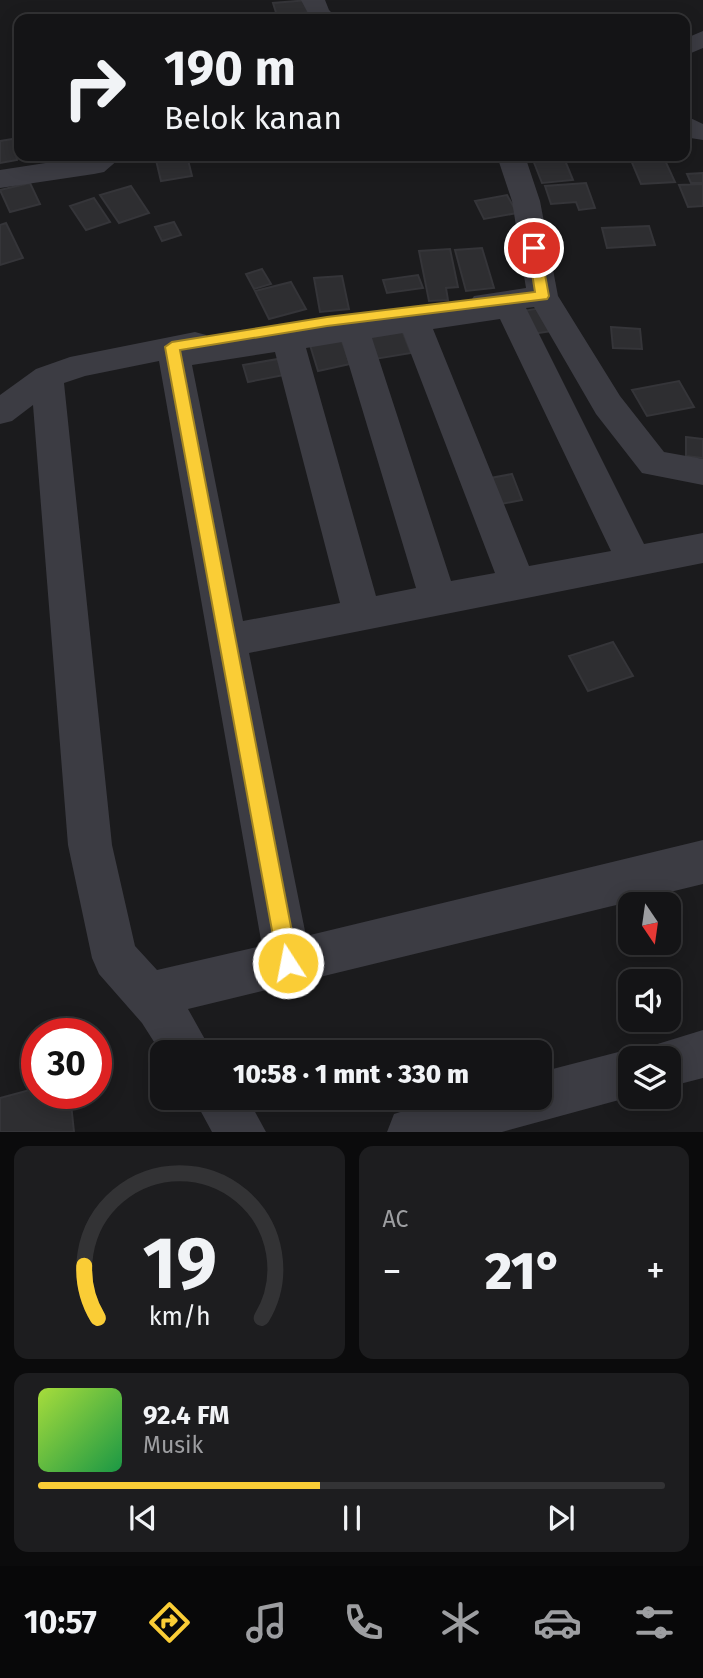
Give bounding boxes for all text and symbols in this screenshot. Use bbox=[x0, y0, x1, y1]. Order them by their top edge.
text: 190 m bbox=[164, 39, 296, 98]
icon: right bbox=[49, 42, 140, 133]
text: Belok kanan bbox=[164, 99, 342, 137]
pin bbox=[504, 218, 564, 278]
icon: arrive bbox=[515, 229, 553, 267]
north arrow bbox=[618, 892, 681, 956]
map controls bbox=[618, 892, 681, 1109]
position arrow bbox=[251, 926, 325, 1000]
button: sound bbox=[618, 969, 681, 1032]
speed limit sign: 30 bbox=[21, 1018, 112, 1109]
button: layers bbox=[618, 1046, 681, 1109]
text: 10:58 · 1 mnt · 330 m bbox=[233, 1059, 469, 1090]
text: AC bbox=[383, 1205, 408, 1233]
text: 19 bbox=[142, 1221, 217, 1308]
text: 21° bbox=[485, 1240, 563, 1303]
text: − bbox=[383, 1248, 402, 1294]
text: + bbox=[646, 1248, 665, 1294]
text: km/h bbox=[148, 1302, 210, 1332]
text: 92.4 FM bbox=[143, 1400, 229, 1431]
text: Musik bbox=[143, 1431, 203, 1459]
icon: previous bbox=[124, 1499, 162, 1537]
icon: pause bbox=[333, 1499, 371, 1537]
icon: next bbox=[542, 1499, 580, 1537]
icon: directions bbox=[145, 1598, 194, 1647]
icon: music bbox=[242, 1598, 291, 1647]
icon: phone bbox=[339, 1598, 388, 1647]
icon: climate bbox=[436, 1598, 485, 1647]
icon: car bbox=[533, 1598, 582, 1647]
icon: filters bbox=[630, 1598, 679, 1647]
text: 10:57 bbox=[24, 1603, 97, 1641]

